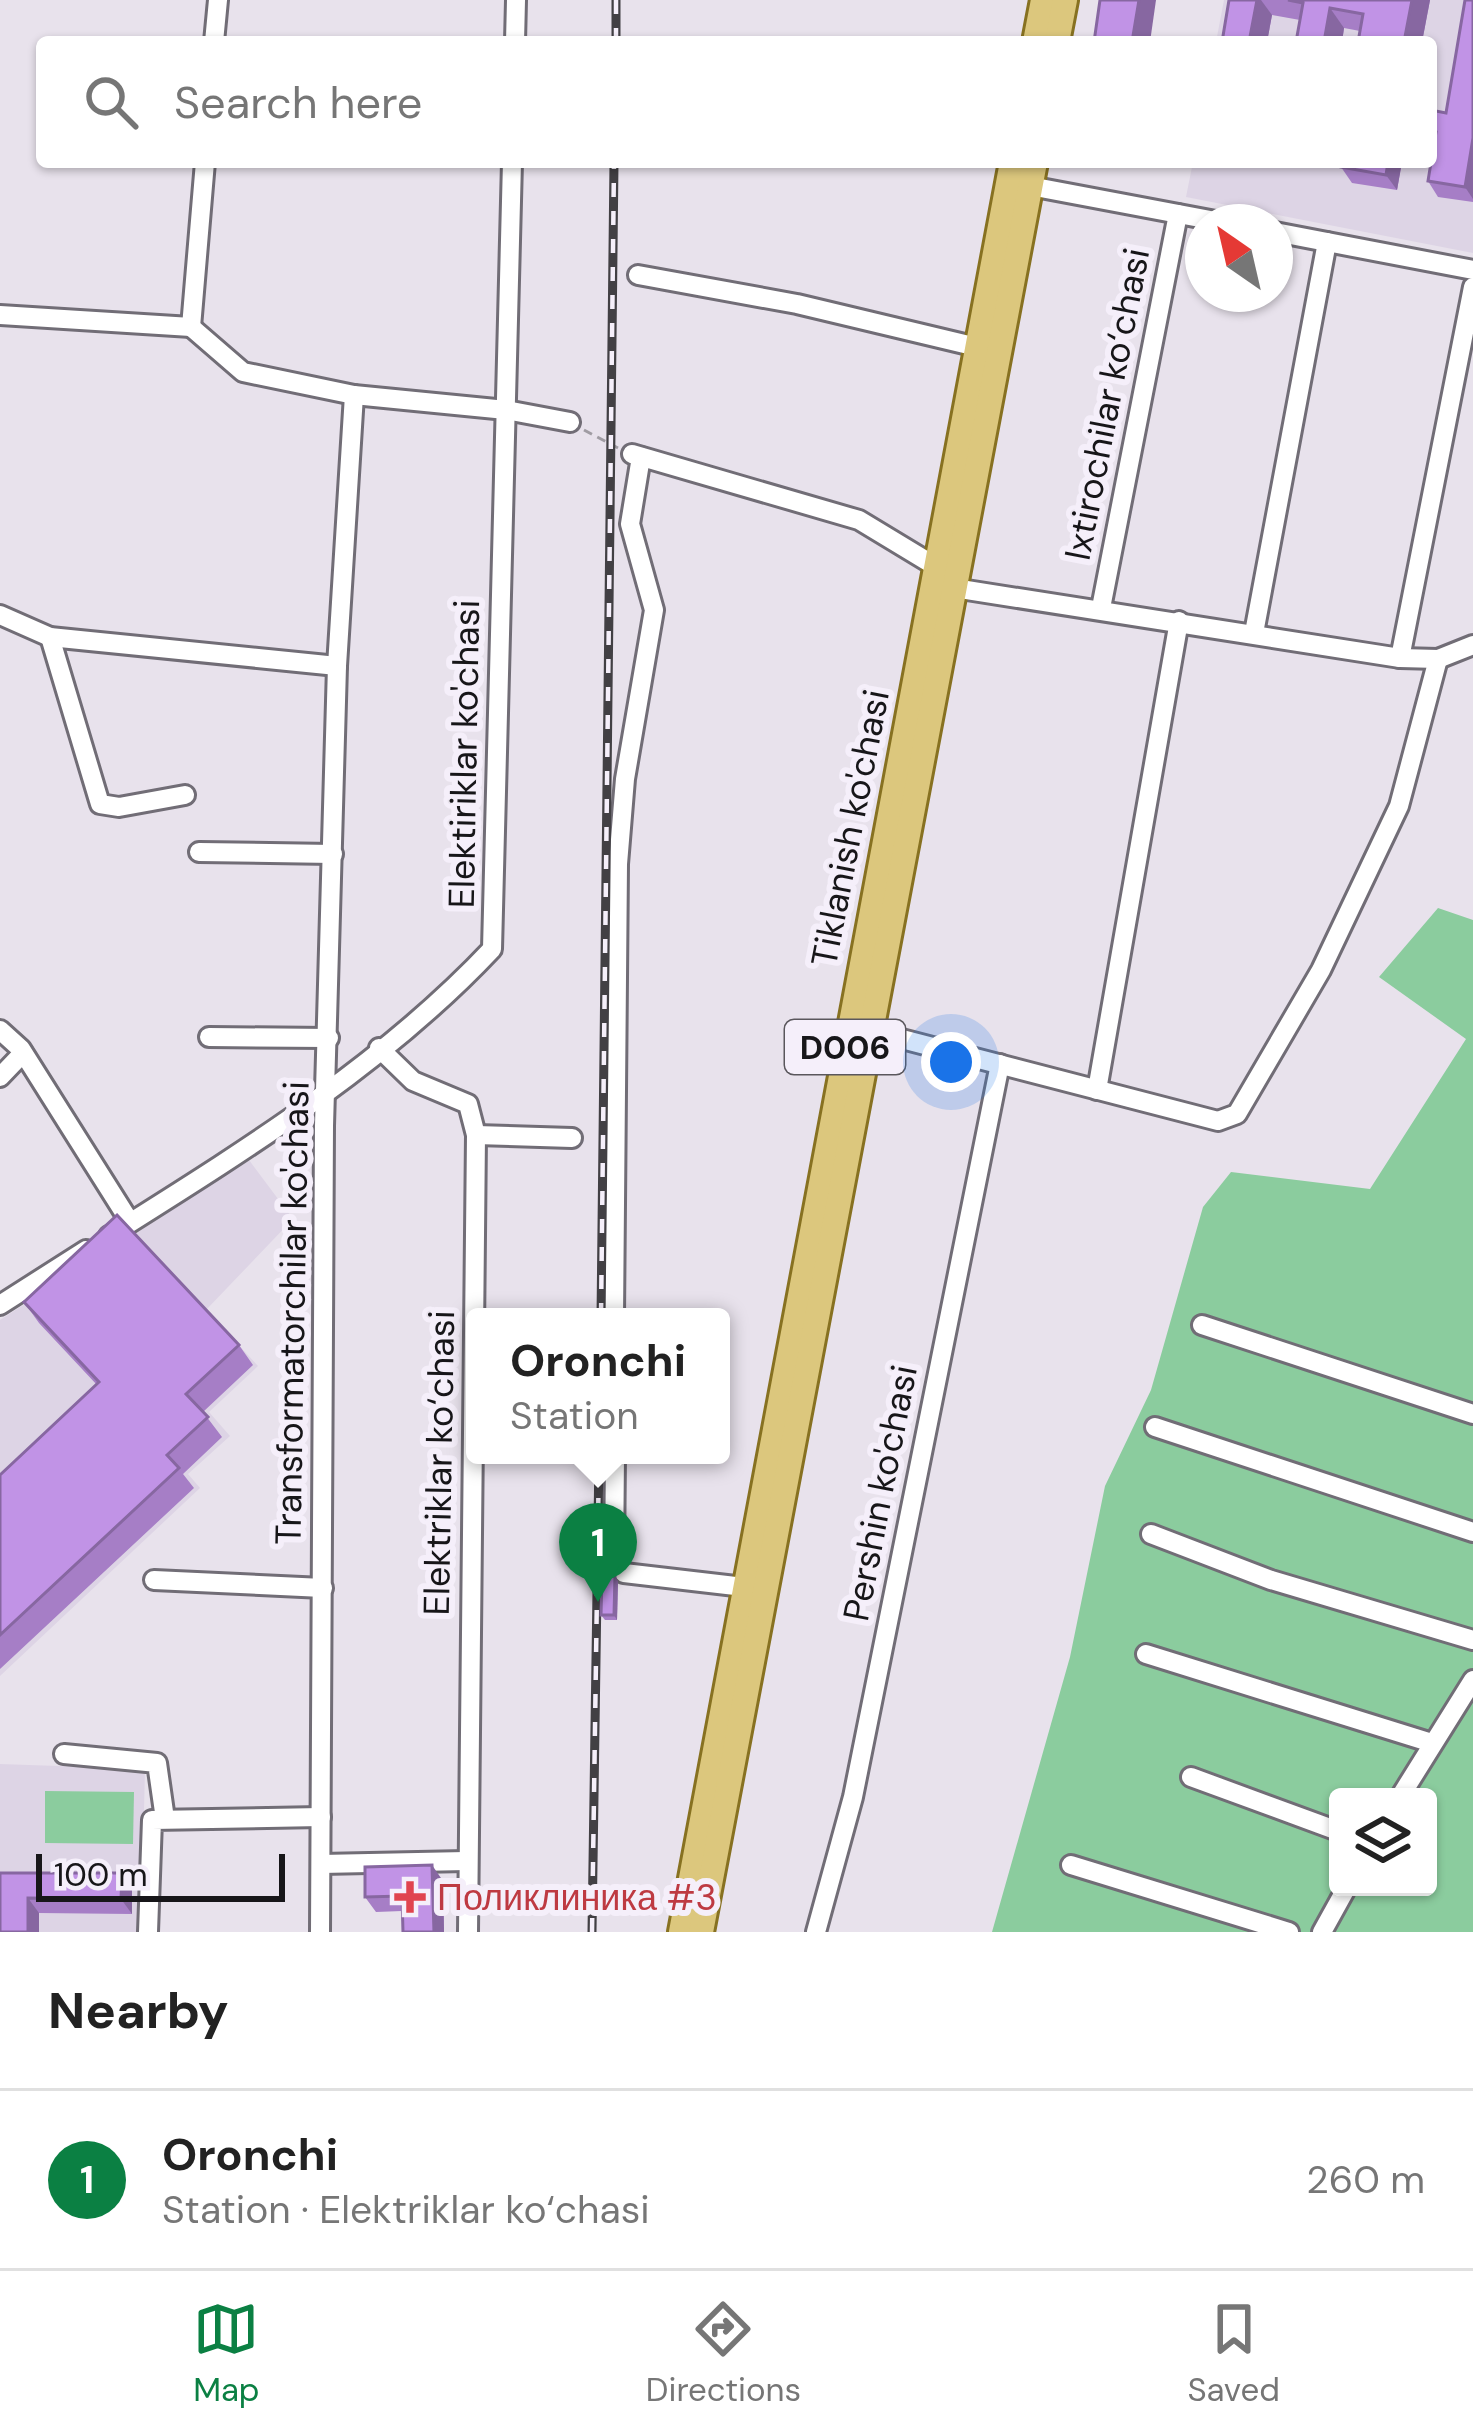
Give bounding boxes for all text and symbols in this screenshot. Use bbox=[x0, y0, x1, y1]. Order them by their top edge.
search box bbox=[36, 36, 1437, 168]
icon: search bbox=[78, 69, 144, 135]
text: Search here bbox=[174, 73, 422, 132]
north arrow bbox=[1185, 204, 1293, 312]
street label: Ixtirochilar ko‘chasi bbox=[1054, 244, 1160, 564]
street label: Elektiriklar ko'chasi bbox=[438, 599, 490, 909]
street label: Tiklanish ko'chasi bbox=[800, 686, 900, 970]
road number: D006 bbox=[785, 1020, 905, 1074]
your location bbox=[921, 1032, 981, 1092]
street label: Transformatorchilar ko'chasi bbox=[264, 1081, 320, 1545]
popup bbox=[466, 1308, 730, 1464]
street label: Elektriklar ko‘chasi bbox=[413, 1310, 465, 1616]
text: Oronchi bbox=[510, 1331, 686, 1390]
street label: Pershin ko'chasi bbox=[832, 1361, 928, 1625]
text: Station bbox=[510, 1390, 639, 1441]
pin: 1 bbox=[559, 1503, 637, 1602]
map controls bbox=[1329, 1788, 1437, 1896]
button: layers bbox=[1329, 1788, 1437, 1896]
scale bar bbox=[36, 1848, 285, 1901]
text: 100 m bbox=[54, 1853, 148, 1896]
place label: Поликлиника #3 bbox=[437, 1874, 717, 1921]
marker: Поликлиника #3 bbox=[394, 1881, 426, 1913]
text: Nearby bbox=[48, 1977, 229, 2044]
text: Oronchi bbox=[162, 2125, 338, 2184]
text: 1 bbox=[80, 2154, 94, 2205]
text: 260 m bbox=[1306, 2154, 1425, 2205]
text: Station · Elektriklar ko‘chasi bbox=[162, 2184, 650, 2235]
tab: Map bbox=[193, 2296, 260, 2411]
tab: Directions bbox=[646, 2296, 801, 2411]
tab: Saved bbox=[1187, 2296, 1280, 2411]

